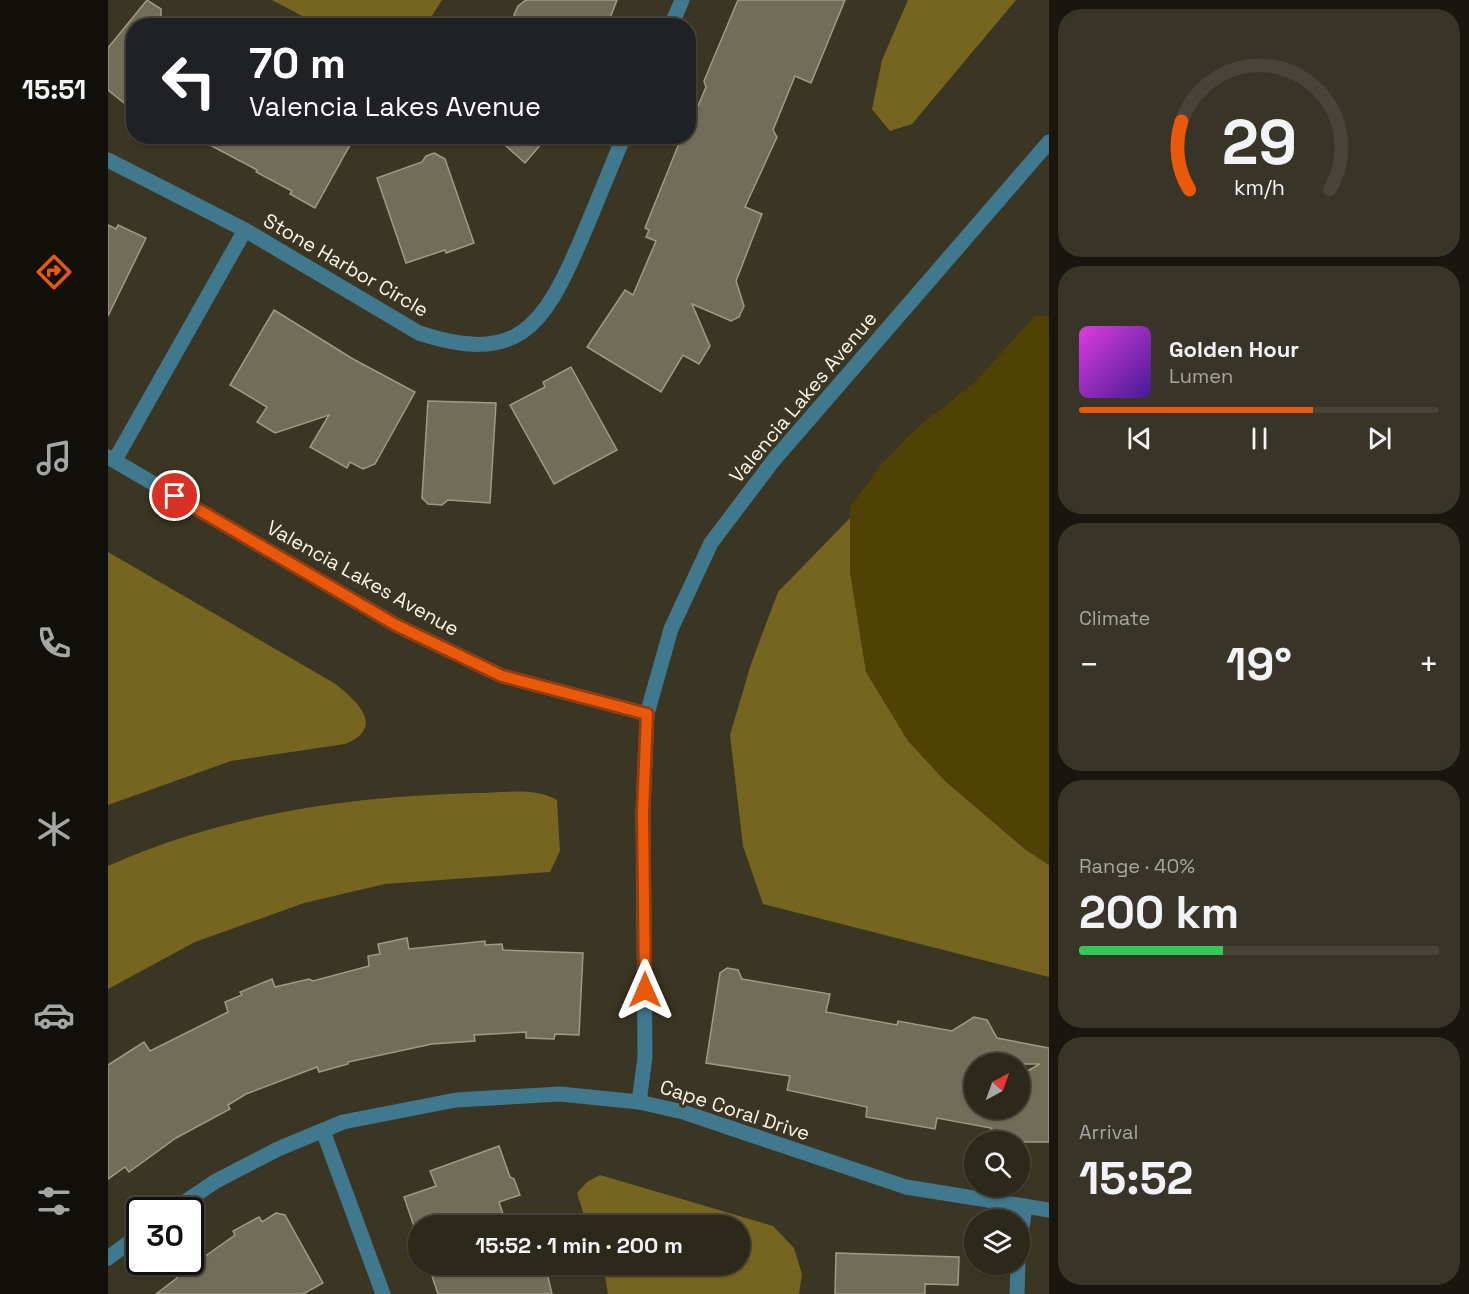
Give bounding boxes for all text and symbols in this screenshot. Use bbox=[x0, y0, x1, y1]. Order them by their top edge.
text: 70 m bbox=[249, 37, 346, 90]
icon: left bbox=[150, 42, 228, 120]
text: 15:51 bbox=[22, 72, 86, 107]
text: Valencia Lakes Avenue bbox=[249, 89, 541, 124]
text: 29 bbox=[1221, 103, 1297, 182]
text: km/h bbox=[1233, 174, 1285, 201]
street label: Stone Harbor Circle bbox=[259, 207, 433, 323]
icon: directions bbox=[33, 251, 75, 293]
street label: Valencia Lakes Avenue bbox=[724, 306, 882, 488]
text: Golden Hour bbox=[1169, 335, 1299, 363]
text: Lumen bbox=[1169, 363, 1233, 389]
icon: previous bbox=[1123, 422, 1156, 455]
icon: pause bbox=[1243, 422, 1276, 455]
icon: next bbox=[1363, 422, 1396, 455]
icon: music bbox=[33, 437, 75, 479]
pin bbox=[149, 470, 200, 521]
icon: arrive bbox=[158, 479, 191, 512]
street label: Valencia Lakes Avenue bbox=[262, 514, 464, 642]
text: Climate bbox=[1079, 605, 1150, 631]
icon: phone bbox=[33, 622, 75, 664]
text: 19° bbox=[1226, 636, 1292, 693]
text: − bbox=[1079, 644, 1099, 686]
text: + bbox=[1419, 644, 1439, 686]
icon: climate bbox=[33, 808, 75, 850]
text: Range · 40% bbox=[1079, 853, 1195, 879]
text: 200 km bbox=[1079, 884, 1239, 941]
position arrow bbox=[613, 958, 677, 1022]
icon: car bbox=[33, 994, 75, 1036]
north arrow bbox=[964, 1053, 1030, 1119]
map controls bbox=[964, 1053, 1030, 1275]
street label: Cape Coral Drive bbox=[657, 1074, 813, 1146]
text: Arrival bbox=[1079, 1119, 1138, 1145]
button: search bbox=[964, 1131, 1030, 1197]
text: 15:52 bbox=[1079, 1150, 1193, 1207]
icon: filters bbox=[33, 1180, 75, 1222]
speed limit sign: 30 bbox=[126, 1197, 204, 1275]
button: layers bbox=[964, 1209, 1030, 1275]
text: 15:52 · 1 min · 200 m bbox=[475, 1231, 683, 1259]

